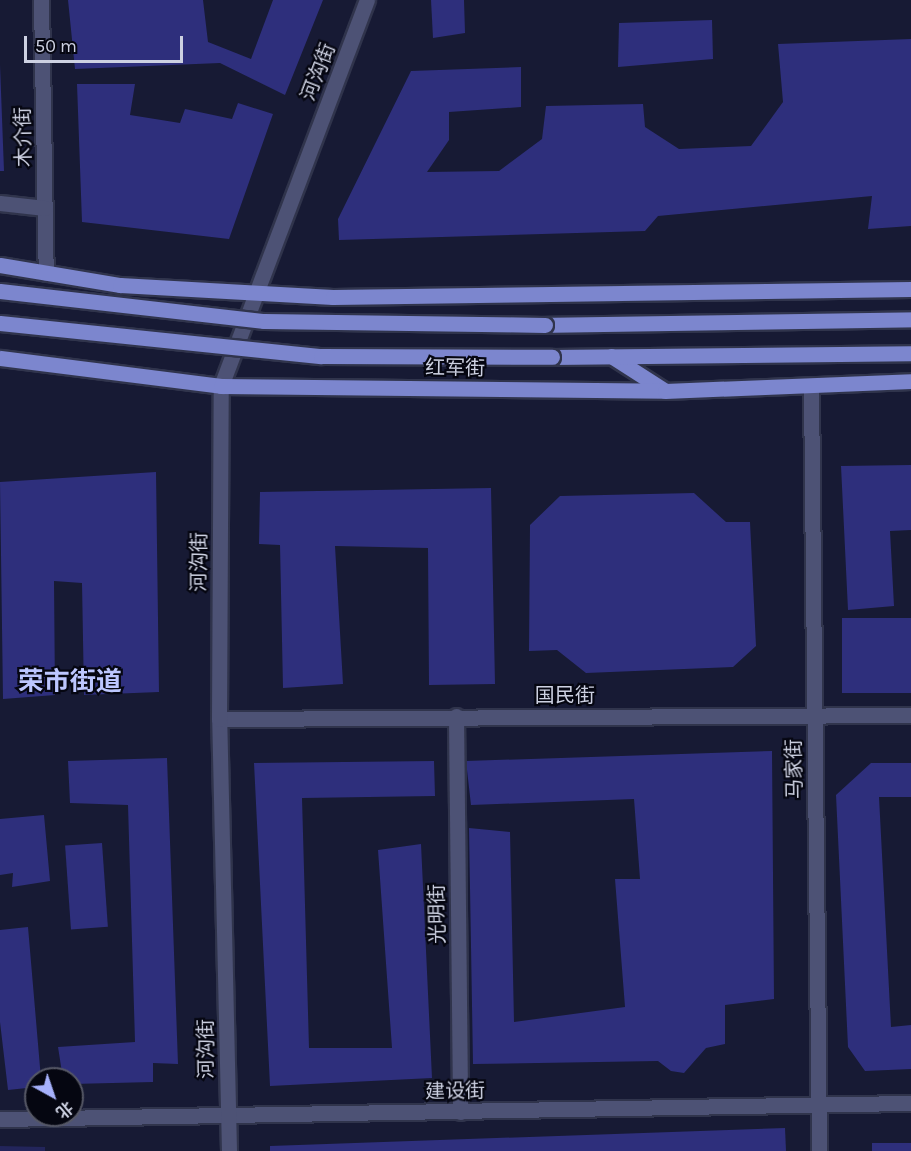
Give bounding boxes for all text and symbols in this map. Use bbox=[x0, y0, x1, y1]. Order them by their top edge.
scale bar bbox=[27, 24, 186, 62]
text: 50 m bbox=[35, 35, 77, 57]
street label: 河沟街 bbox=[296, 40, 340, 104]
street label: 木介街 bbox=[10, 107, 36, 167]
street label: 红军街 bbox=[425, 355, 485, 381]
street label: 河沟街 bbox=[187, 532, 211, 592]
district label: 荣市街道 bbox=[18, 666, 122, 698]
street label: 国民街 bbox=[535, 683, 595, 707]
street label: 马家街 bbox=[781, 739, 807, 799]
street label: 光明街 bbox=[424, 884, 450, 944]
street label: 河沟街 bbox=[193, 1019, 219, 1079]
north arrow bbox=[24, 1067, 84, 1127]
street label: 建设街 bbox=[425, 1078, 485, 1104]
text: 北 bbox=[52, 1097, 77, 1122]

